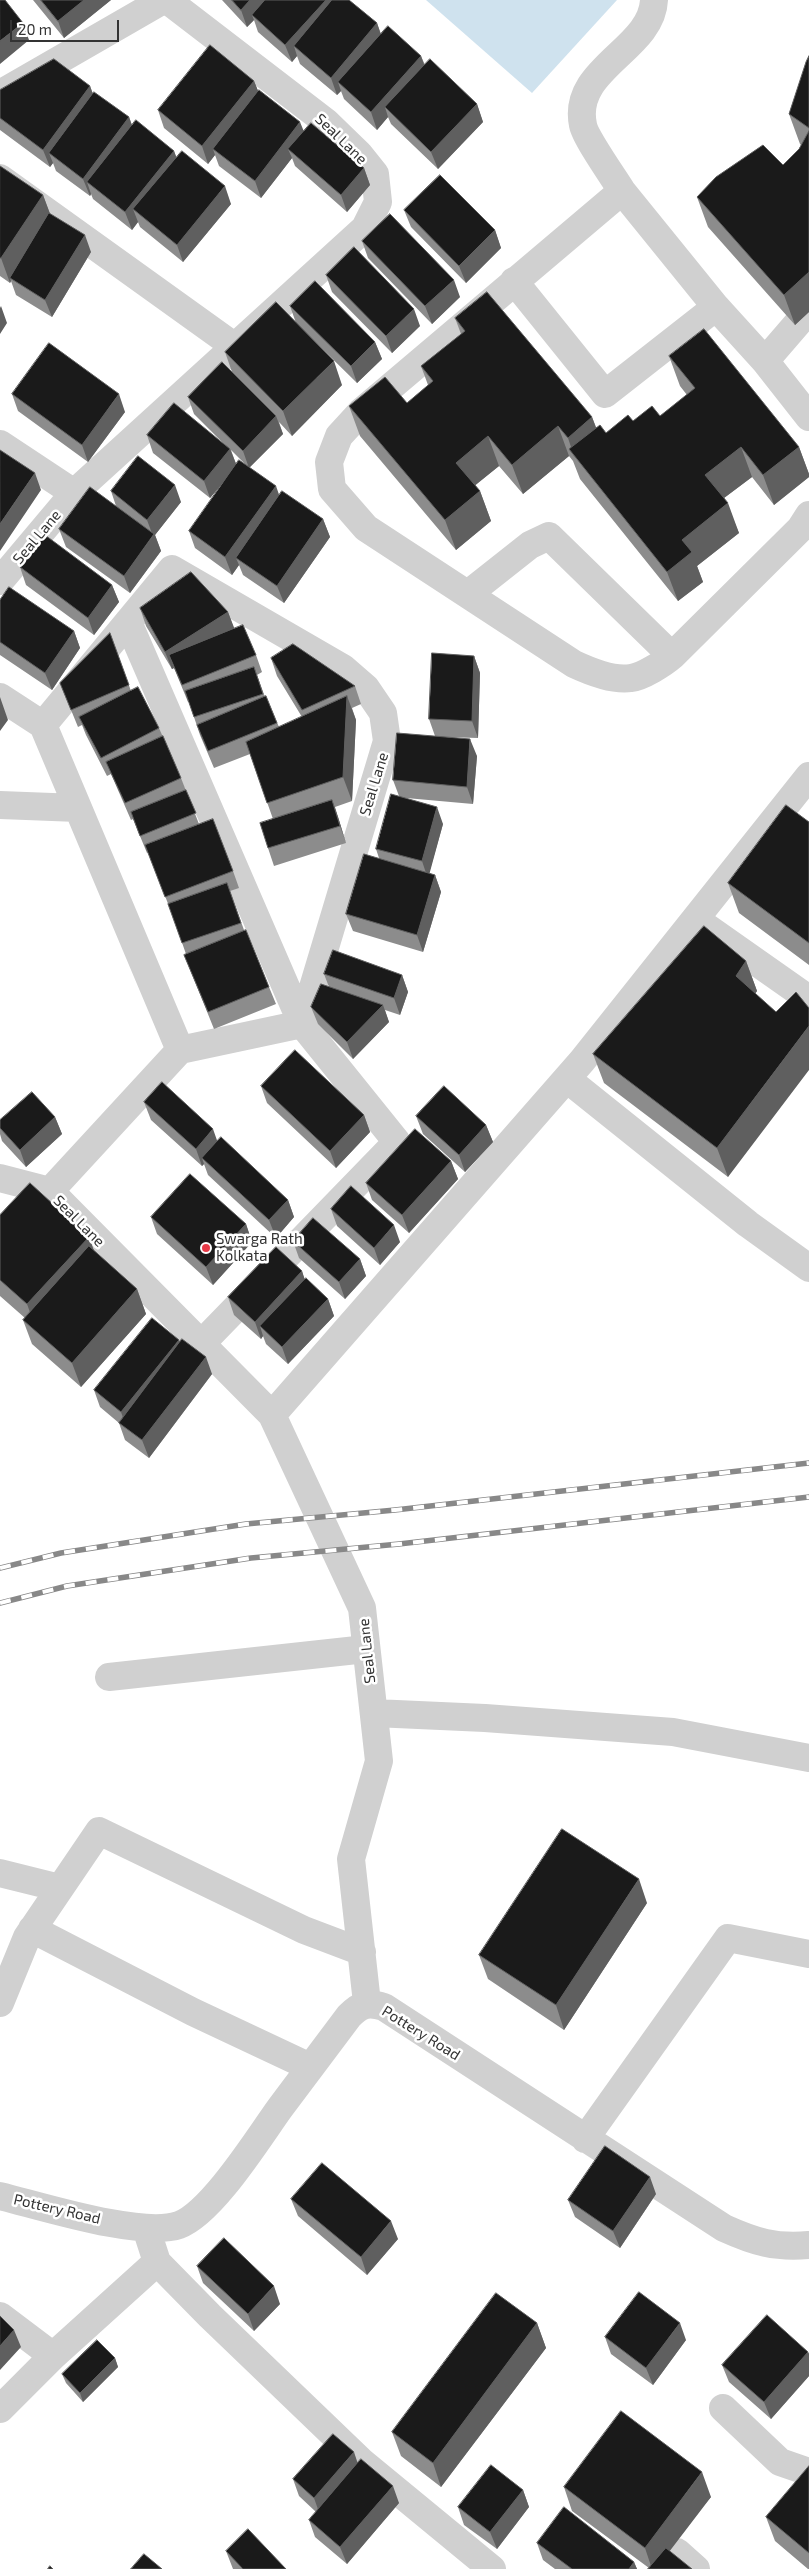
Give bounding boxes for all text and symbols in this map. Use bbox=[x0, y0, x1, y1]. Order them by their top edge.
scale bar bbox=[12, 10, 121, 42]
text: 20 m bbox=[18, 20, 52, 38]
street label: Seal Lane bbox=[311, 110, 371, 168]
street label: Seal Lane bbox=[9, 506, 65, 568]
street label: Seal Lane bbox=[356, 750, 392, 818]
street label: Seal Lane bbox=[50, 1192, 108, 1250]
place label: Swarga Rath Kolkata bbox=[216, 1230, 303, 1265]
marker: Swarga Rath Kolkata bbox=[200, 1242, 212, 1254]
street label: Seal Lane bbox=[355, 1618, 379, 1684]
street label: Pottery Road bbox=[379, 2002, 463, 2064]
street label: Pottery Road bbox=[12, 2190, 102, 2228]

